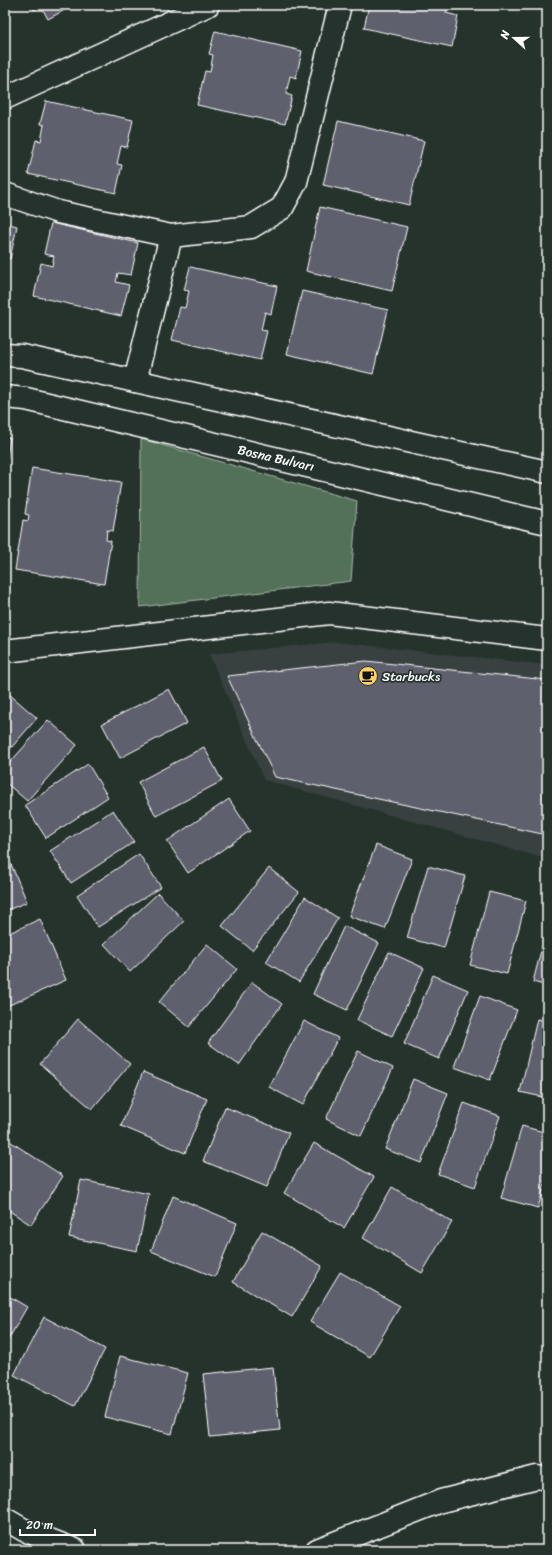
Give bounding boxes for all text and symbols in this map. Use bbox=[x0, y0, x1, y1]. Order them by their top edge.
north arrow bbox=[494, 18, 534, 58]
text: N bbox=[495, 27, 516, 42]
street label: Bosna Bulvarı bbox=[235, 438, 317, 478]
cafe icon: Starbucks bbox=[357, 665, 379, 687]
place label: Starbucks bbox=[382, 665, 441, 688]
scale bar bbox=[20, 1511, 95, 1537]
text: 20 m bbox=[26, 1514, 53, 1536]

